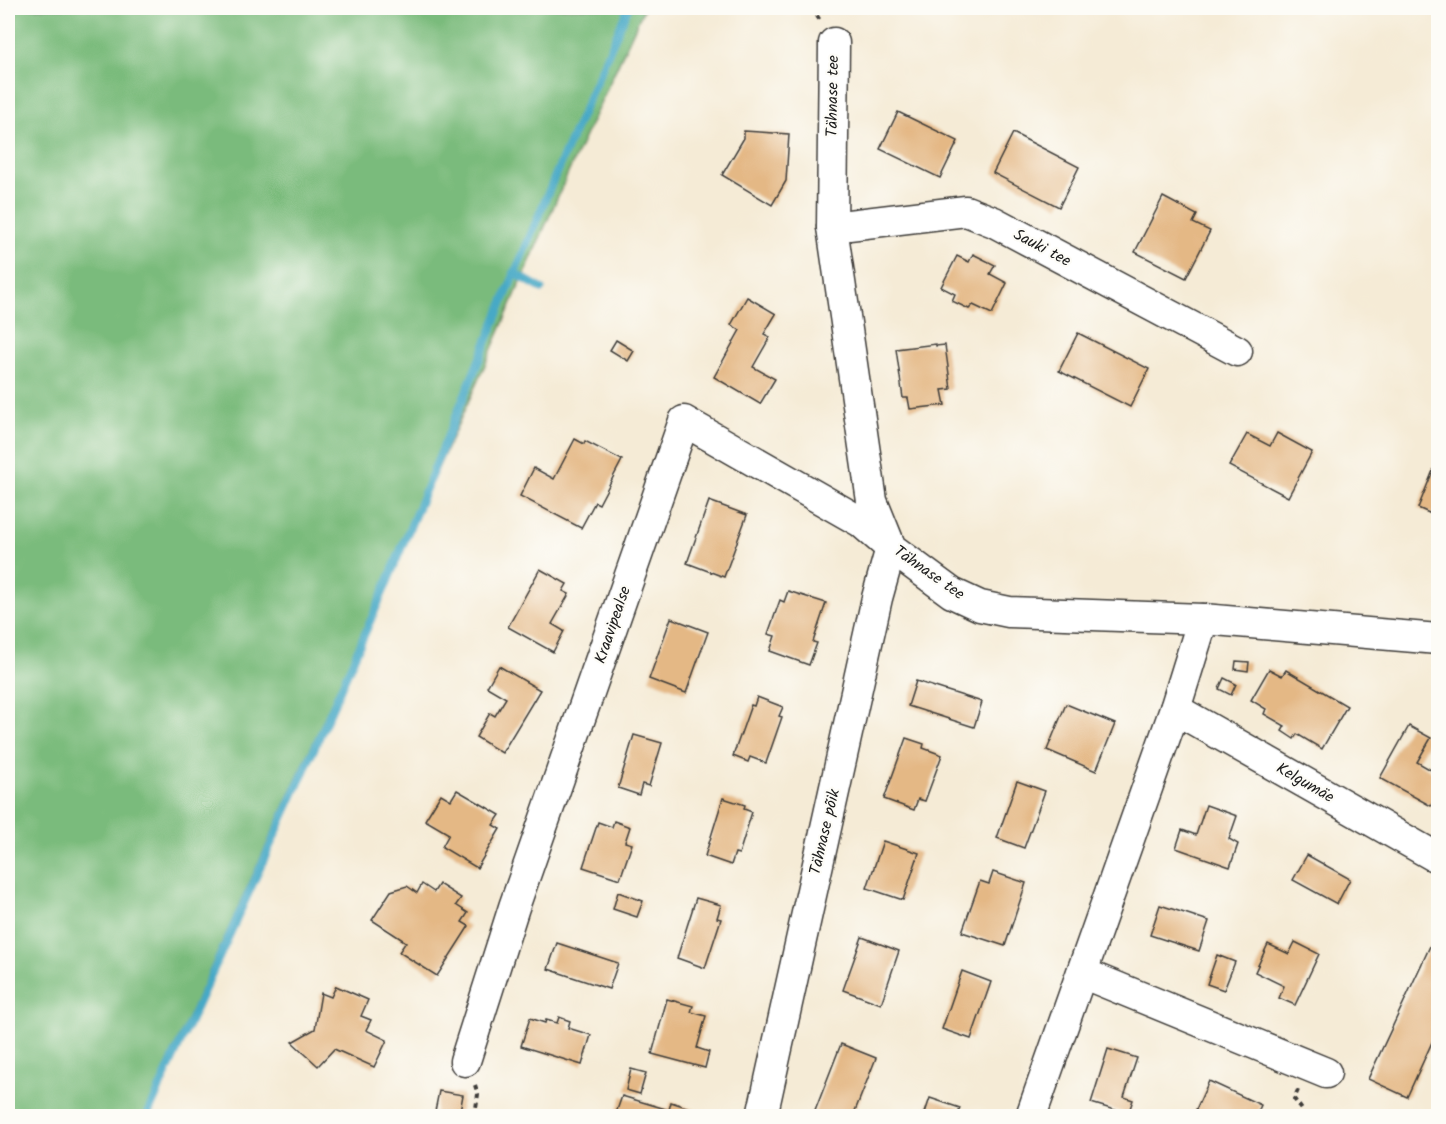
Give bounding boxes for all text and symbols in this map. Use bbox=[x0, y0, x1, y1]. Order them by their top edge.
street label: Tähnase tee bbox=[820, 55, 846, 137]
street label: Sauki tee bbox=[1009, 222, 1075, 274]
street label: Tähnase tee bbox=[888, 539, 970, 607]
street label: Kraavipealse bbox=[588, 583, 638, 667]
street label: Kelgumäe bbox=[1271, 756, 1339, 810]
street label: Tähnase põik bbox=[803, 786, 847, 877]

